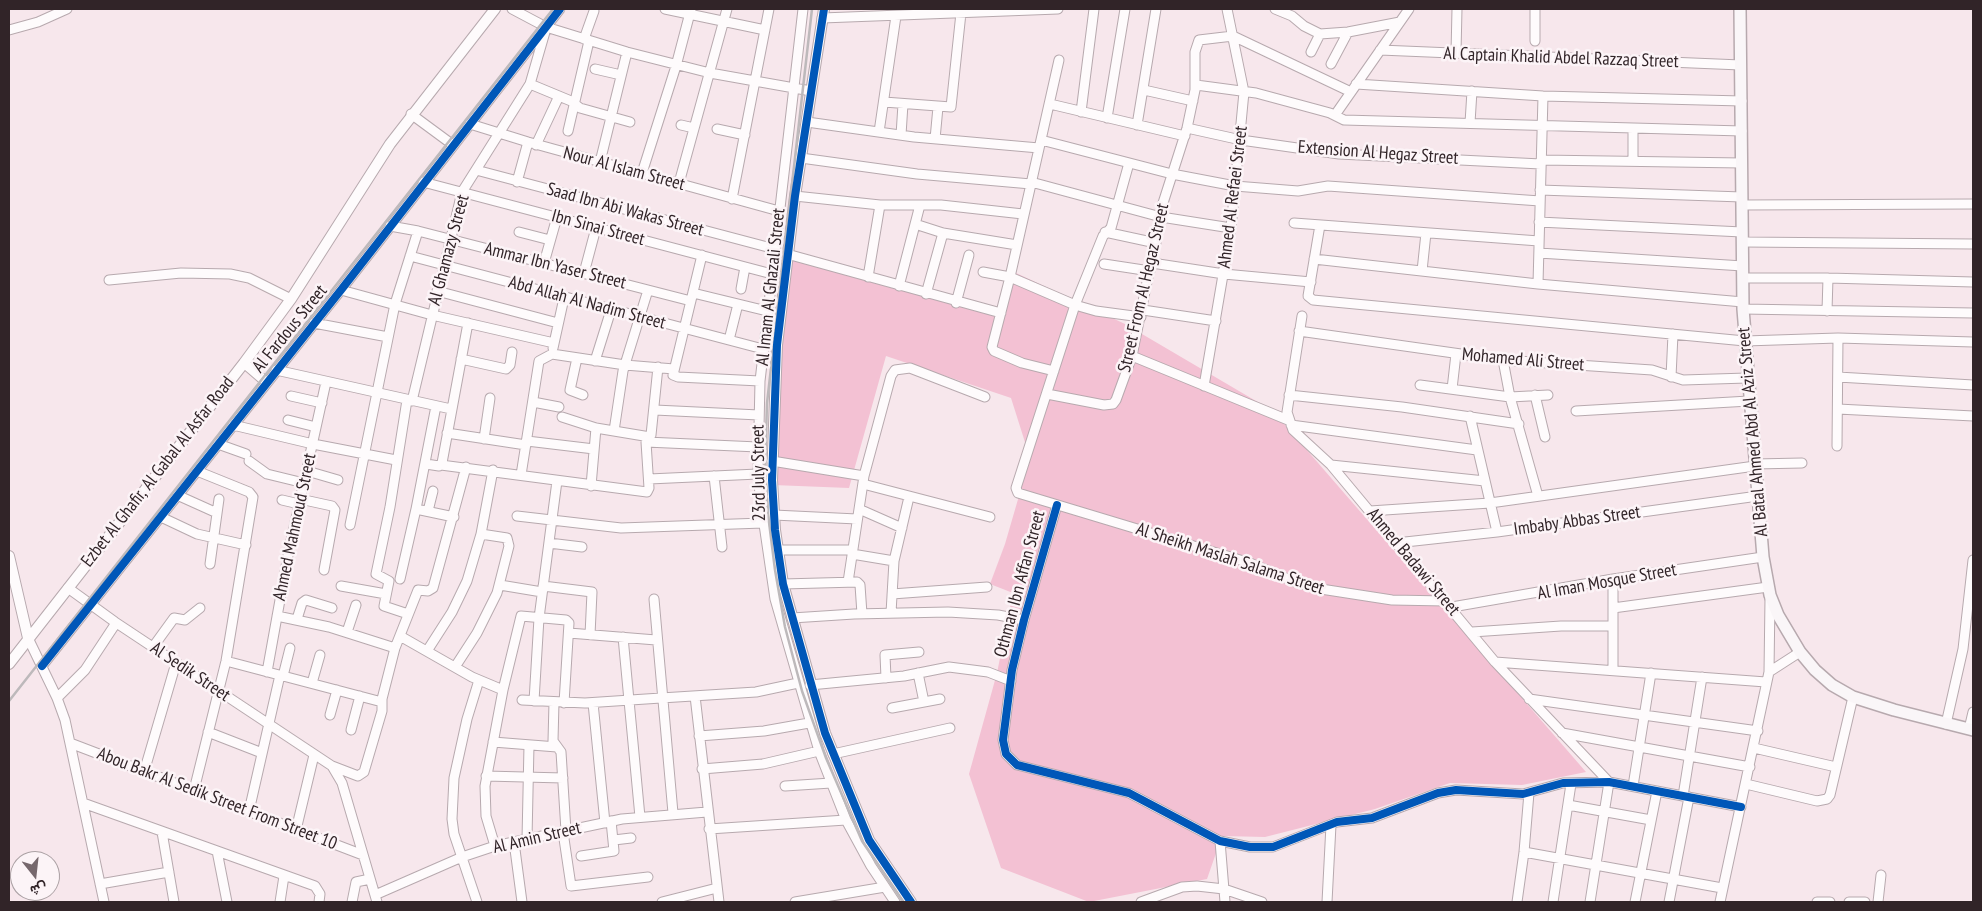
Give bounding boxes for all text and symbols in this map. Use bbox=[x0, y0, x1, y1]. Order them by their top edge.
street label: Al Captain Khalid Abdel Razzaq Street bbox=[1443, 43, 1679, 73]
street label: Ahmed Al Refaei Street bbox=[1214, 125, 1252, 269]
street label: Extension Al Hegaz Street bbox=[1297, 137, 1459, 169]
street label: Nour Al Islam Street bbox=[561, 142, 687, 196]
street label: Saad Ibn Abi Wakas Street bbox=[544, 179, 706, 241]
street label: Al Ghamazy Street bbox=[424, 192, 474, 308]
street label: Street From Al Hegaz Street bbox=[1114, 201, 1174, 375]
street label: Ibn Sinai Street bbox=[549, 205, 647, 251]
street label: Al Imam Al Ghazali Street bbox=[752, 207, 790, 367]
street label: Ammar Ibn Yaser Street bbox=[482, 238, 628, 294]
street label: Abd Allah Al Nadim Street bbox=[506, 272, 668, 334]
street label: Al Fardous Street bbox=[248, 281, 332, 377]
street label: Al Batal Ahmed Abd Al Aziz Street bbox=[1733, 326, 1773, 538]
street label: Mohamed Ali Street bbox=[1461, 344, 1585, 376]
street label: Ezbet Al Ghafir, Al Gabal Al Asfar Road bbox=[77, 372, 239, 572]
street label: 23rd July Street bbox=[747, 424, 771, 522]
street label: Ahmed Mahmoud Street bbox=[269, 451, 321, 603]
street label: Imbaby Abbas Street bbox=[1512, 501, 1642, 541]
street label: Ahmed Badawi Street bbox=[1362, 504, 1464, 620]
street label: Othman Ibn Affan Street bbox=[990, 508, 1050, 660]
street label: Al Sheikh Maslah Salama Street bbox=[1133, 518, 1327, 600]
street label: Al Iman Mosque Street bbox=[1536, 559, 1678, 605]
street label: Al Sedik Street bbox=[146, 637, 234, 707]
street label: Abou Bakr Al Sedik Street From Street 10 bbox=[94, 743, 340, 855]
street label: Al Amin Street bbox=[491, 817, 583, 859]
north arrow bbox=[10, 851, 60, 901]
text: ش bbox=[28, 878, 49, 900]

